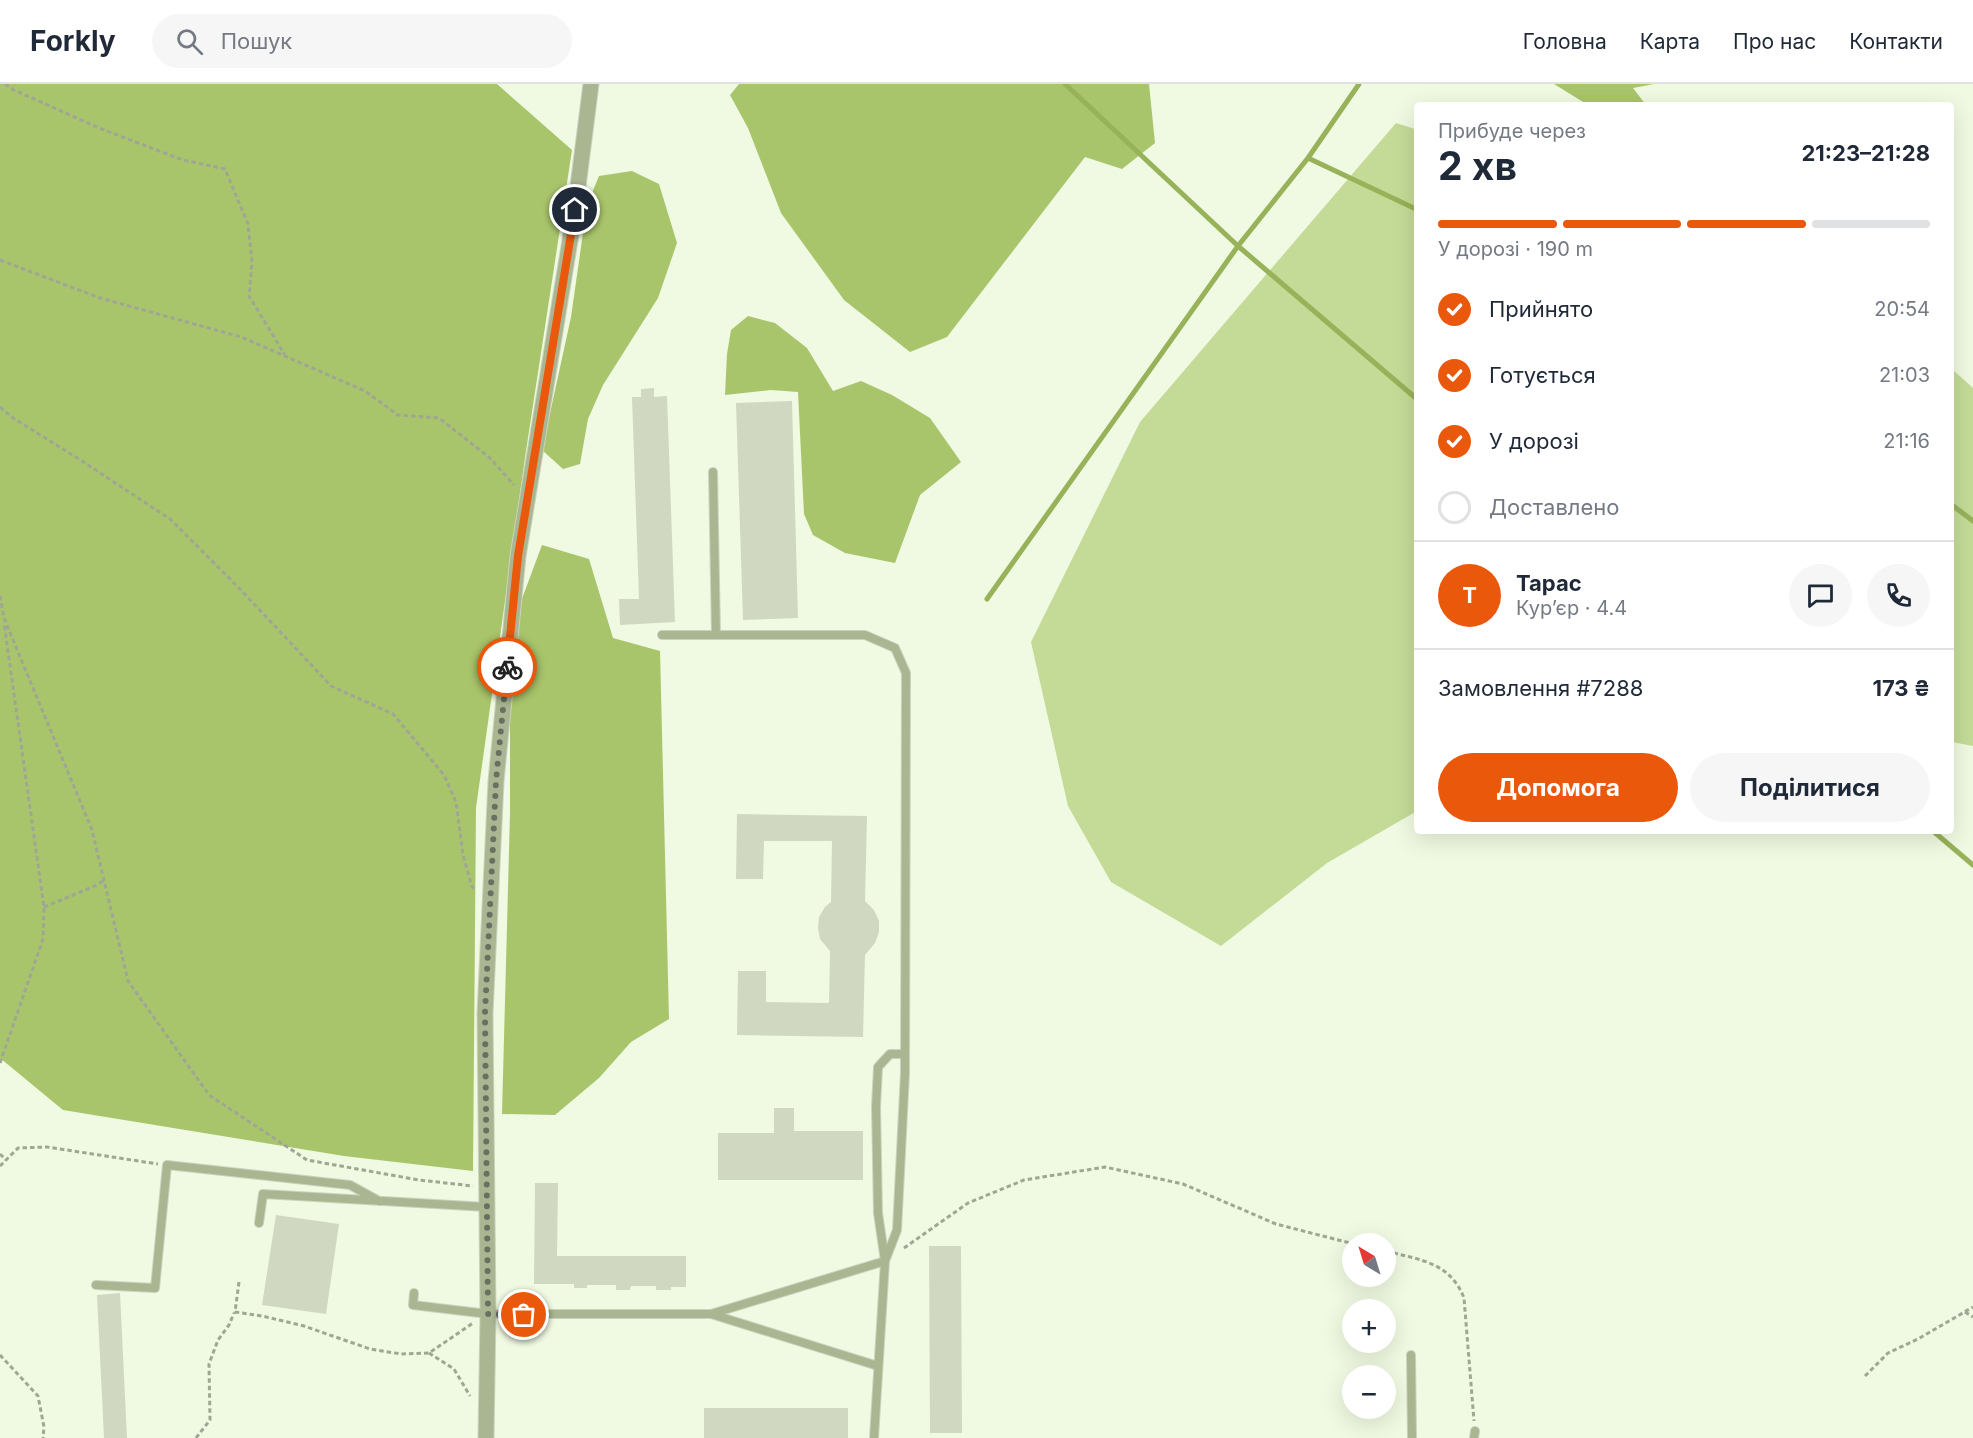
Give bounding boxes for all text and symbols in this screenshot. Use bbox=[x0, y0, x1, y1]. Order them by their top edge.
search box bbox=[152, 14, 572, 68]
text: Forkly bbox=[30, 24, 116, 58]
icon: search bbox=[173, 25, 206, 58]
text: Пошук bbox=[221, 28, 292, 54]
text: Головна bbox=[1523, 29, 1607, 54]
text: Карта bbox=[1640, 29, 1700, 54]
text: Про нас bbox=[1733, 29, 1816, 54]
text: Контакти bbox=[1849, 29, 1943, 54]
text: Прибуде через bbox=[1438, 119, 1586, 143]
text: 21:23–21:28 bbox=[1801, 140, 1930, 166]
text: 2 хв bbox=[1438, 142, 1517, 189]
pin bbox=[549, 184, 600, 235]
icon: home bbox=[558, 193, 591, 226]
text: У дорозі · 190 m bbox=[1438, 237, 1593, 261]
icon: check bbox=[1438, 293, 1471, 326]
text: Прийнято bbox=[1489, 296, 1593, 322]
text: 20:54 bbox=[1874, 297, 1930, 321]
icon: check bbox=[1438, 359, 1471, 392]
text: Готується bbox=[1489, 362, 1596, 388]
text: 21:03 bbox=[1879, 363, 1930, 387]
icon: check bbox=[1438, 425, 1471, 458]
text: У дорозі bbox=[1489, 428, 1579, 454]
text: 21:16 bbox=[1883, 429, 1930, 453]
text: Доставлено bbox=[1489, 494, 1620, 520]
button: chat bbox=[1789, 564, 1852, 627]
button: phone bbox=[1867, 564, 1930, 627]
text: Тарас bbox=[1516, 570, 1582, 596]
text: Т bbox=[1462, 582, 1477, 608]
text: Кур’єр · 4.4 bbox=[1516, 596, 1627, 620]
courier bbox=[477, 637, 537, 697]
icon: bike bbox=[491, 651, 524, 684]
text: Замовлення #7288 bbox=[1438, 675, 1643, 701]
text: 173 ₴ bbox=[1872, 675, 1930, 701]
button: Допомога bbox=[1438, 753, 1678, 822]
button: Поділитися bbox=[1690, 753, 1930, 822]
north arrow bbox=[1342, 1233, 1396, 1287]
map controls bbox=[1342, 1233, 1396, 1419]
pin bbox=[498, 1289, 549, 1340]
icon: bag bbox=[507, 1298, 540, 1331]
button: + bbox=[1342, 1299, 1396, 1353]
button: − bbox=[1342, 1365, 1396, 1419]

